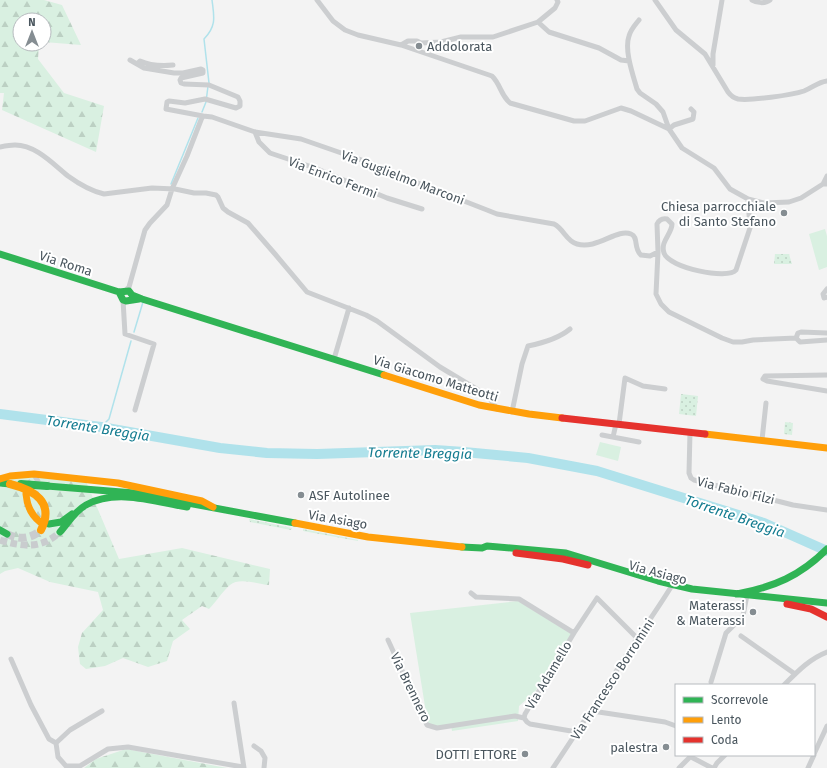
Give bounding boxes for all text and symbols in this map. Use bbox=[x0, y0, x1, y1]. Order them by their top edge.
north arrow bbox=[12, 12, 52, 52]
text: N bbox=[28, 16, 36, 29]
place label: Addolorata bbox=[427, 39, 492, 54]
marker: Addolorata bbox=[414, 41, 424, 51]
street label: Via Guglielmo Marconi bbox=[339, 147, 467, 208]
street label: Via Enrico Fermi bbox=[286, 154, 380, 201]
place label: Chiesa parrocchiale di Santo Stefano bbox=[661, 199, 776, 229]
marker: Chiesa parrocchiale di Santo Stefano bbox=[779, 208, 789, 218]
street label: Via Roma bbox=[37, 248, 94, 279]
street label: Via Giacomo Matteotti bbox=[371, 352, 500, 405]
water label: Torrente Breggia bbox=[45, 412, 151, 445]
water label: Torrente Breggia bbox=[368, 444, 472, 463]
street label: Via Fabio Filzi bbox=[696, 474, 776, 507]
place label: ASF Autolinee bbox=[309, 488, 390, 503]
marker: ASF Autolinee bbox=[296, 490, 306, 500]
water label: Torrente Breggia bbox=[683, 491, 787, 541]
street label: Via Asiago bbox=[307, 507, 369, 532]
street label: Via Asiago bbox=[627, 558, 689, 587]
place label: Materassi & Materassi bbox=[676, 598, 745, 628]
marker: Materassi & Materassi bbox=[748, 607, 758, 617]
street label: Via Francesco Borromini bbox=[568, 616, 657, 743]
street label: Via Adamello bbox=[522, 638, 575, 712]
street label: Via Brennero bbox=[387, 650, 434, 724]
legend bbox=[675, 684, 815, 756]
text: Scorrevole bbox=[711, 693, 768, 707]
text: Lento bbox=[711, 713, 741, 727]
text: Coda bbox=[711, 733, 738, 747]
place label: palestra bbox=[610, 740, 658, 755]
marker: palestra bbox=[661, 742, 671, 752]
place label: DOTTI ETTORE bbox=[436, 747, 517, 762]
marker: DOTTI ETTORE bbox=[520, 749, 530, 759]

